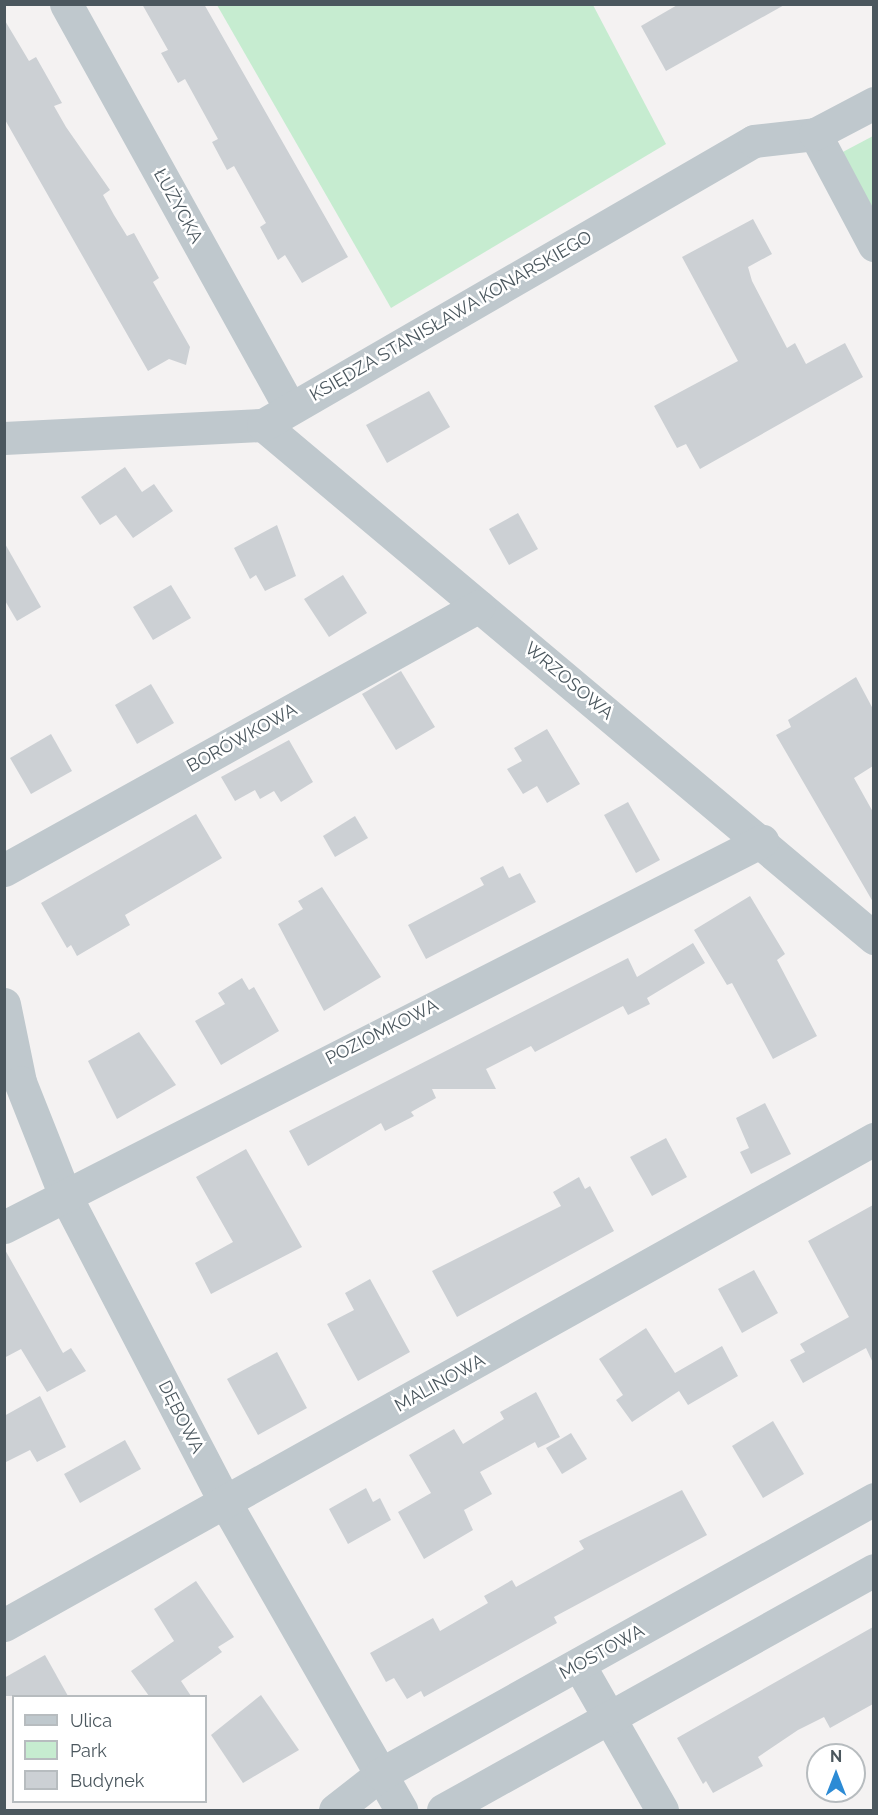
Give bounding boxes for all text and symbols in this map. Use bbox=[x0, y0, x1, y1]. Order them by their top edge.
street label: ŁUŻYCKA bbox=[149, 165, 207, 247]
street label: KSIĘDZA STANISŁAWA KONARSKIEGO bbox=[306, 226, 596, 406]
street label: WRZOSOWA bbox=[520, 638, 618, 724]
street label: BORÓWKOWA bbox=[183, 699, 301, 777]
street label: POZIOMKOWA bbox=[322, 994, 442, 1070]
street label: MALINOWA bbox=[391, 1349, 489, 1417]
street label: DĘBOWA bbox=[153, 1377, 209, 1457]
street label: MOSTOWA bbox=[556, 1620, 648, 1684]
legend bbox=[12, 1695, 207, 1803]
text: Ulica bbox=[70, 1710, 112, 1731]
text: Park bbox=[70, 1740, 107, 1761]
north arrow bbox=[806, 1743, 866, 1803]
text: N bbox=[830, 1747, 842, 1766]
text: Budynek bbox=[70, 1770, 144, 1791]

